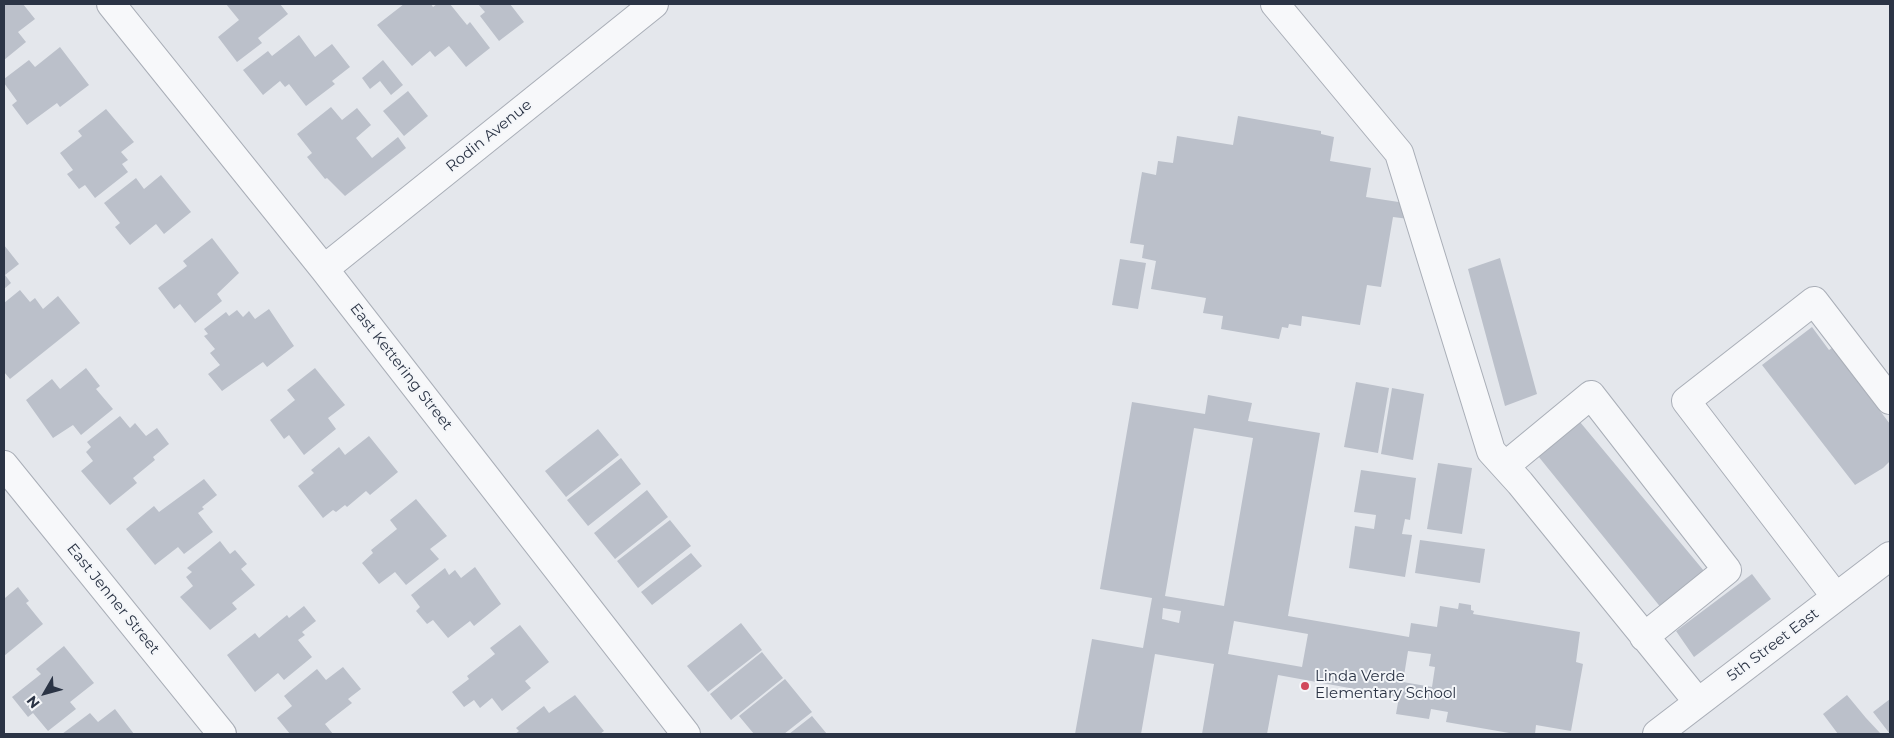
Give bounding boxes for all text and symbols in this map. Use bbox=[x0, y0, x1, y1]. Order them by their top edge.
street label: Rodin Avenue bbox=[442, 96, 536, 176]
street label: East Kettering Street bbox=[346, 300, 456, 434]
street label: East Jenner Street bbox=[63, 540, 163, 658]
street label: 5th Street East bbox=[1724, 605, 1822, 685]
north arrow bbox=[20, 668, 70, 718]
place label: Linda Verde Elementary School bbox=[1315, 668, 1456, 703]
marker: Linda Verde Elementary School bbox=[1299, 680, 1311, 692]
text: N bbox=[23, 692, 44, 712]

